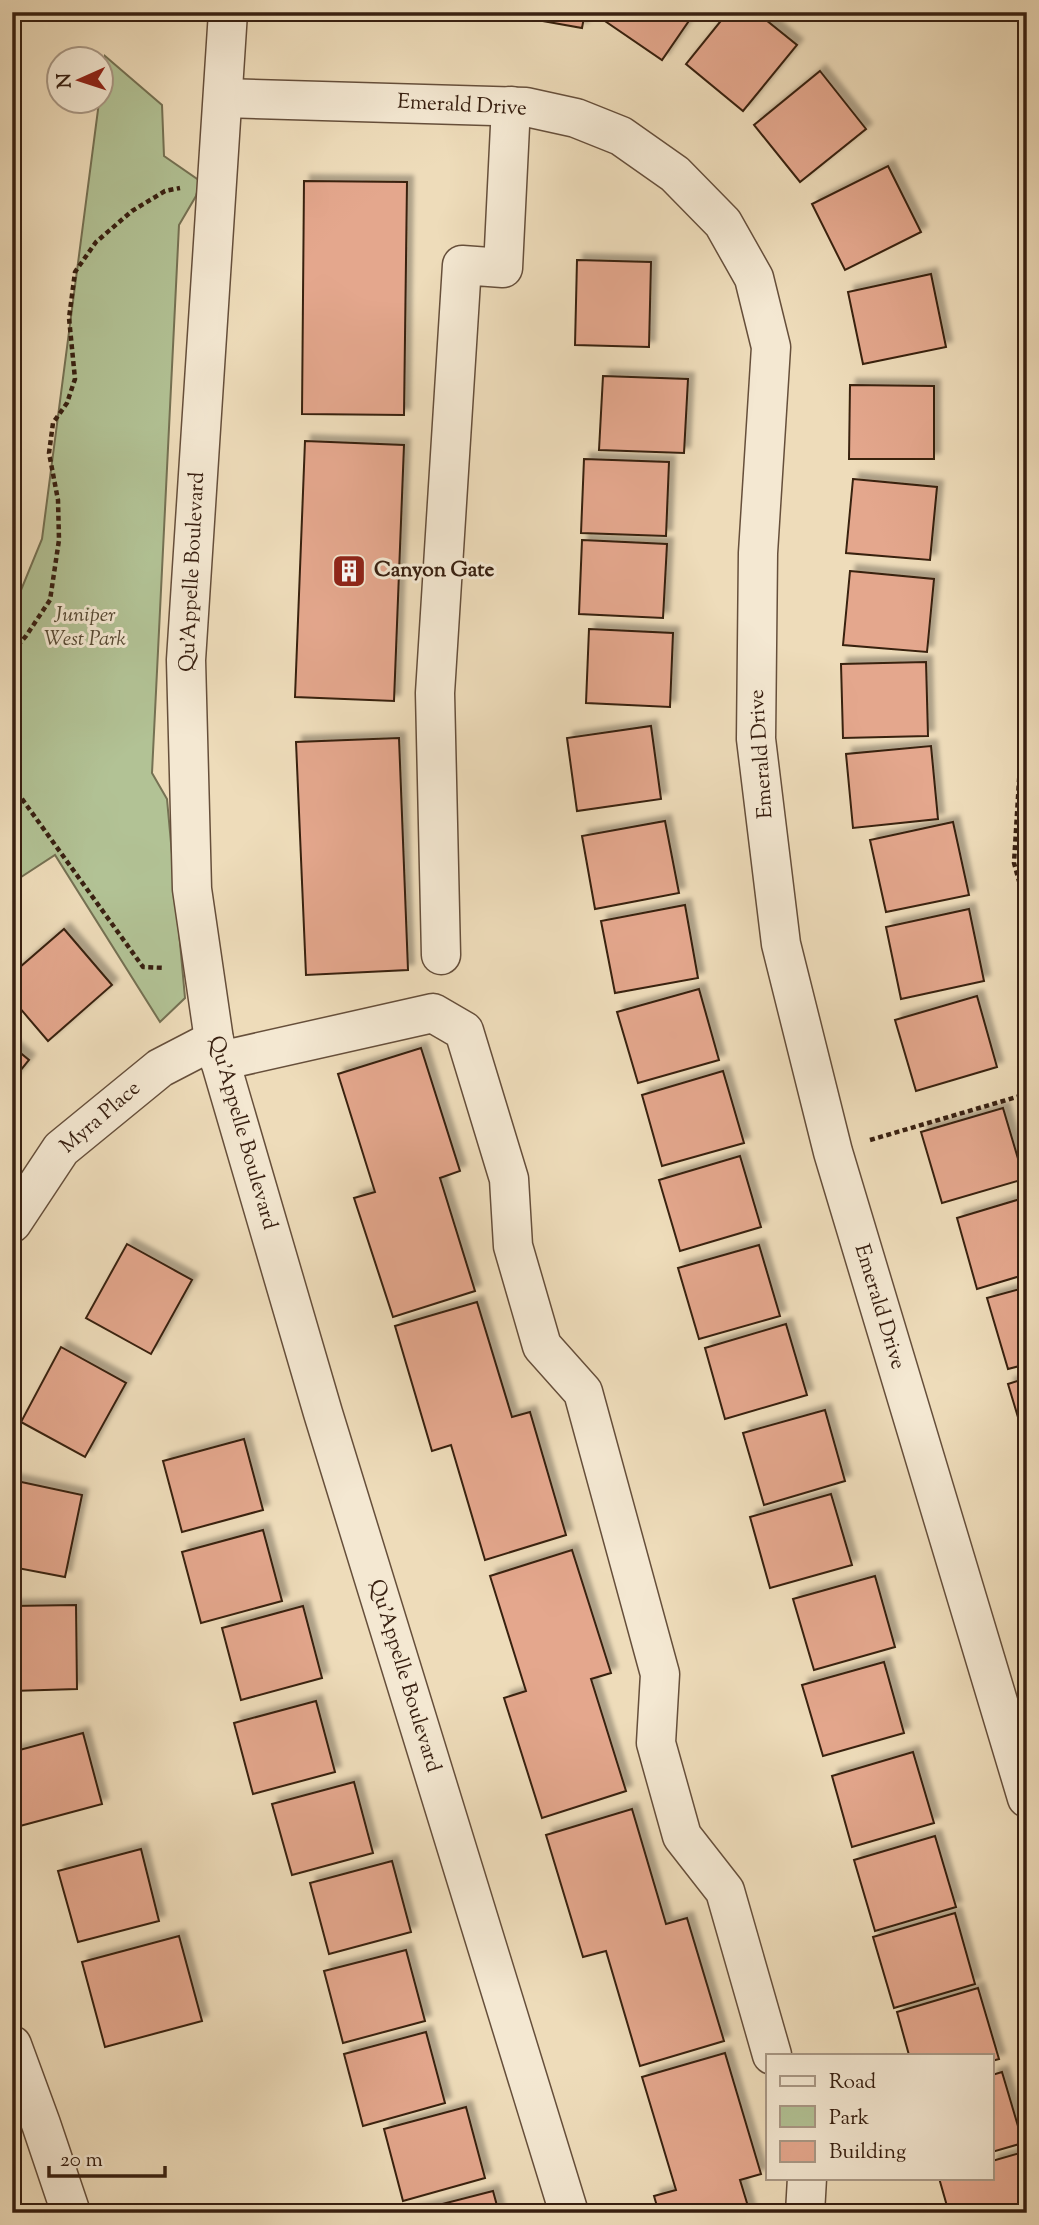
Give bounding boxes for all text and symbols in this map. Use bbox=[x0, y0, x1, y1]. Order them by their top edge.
north arrow bbox=[46, 46, 116, 116]
text: N bbox=[52, 72, 79, 89]
street label: Emerald Drive bbox=[396, 88, 528, 124]
street label: Qu'Appelle Boulevard bbox=[173, 471, 213, 673]
building icon: Canyon Gate bbox=[330, 552, 368, 590]
place label: Canyon Gate bbox=[374, 556, 494, 586]
park label: Juniper West Park bbox=[44, 601, 126, 655]
street label: Emerald Drive bbox=[743, 688, 781, 820]
street label: Qu'Appelle Boulevard bbox=[200, 1033, 284, 1234]
street label: Myra Place bbox=[54, 1075, 148, 1161]
street label: Emerald Drive bbox=[846, 1241, 912, 1373]
street label: Qu'Appelle Boulevard bbox=[360, 1576, 448, 1776]
legend bbox=[766, 2054, 993, 2180]
text: Road bbox=[829, 2068, 876, 2098]
text: Park bbox=[829, 2104, 870, 2134]
scale bar bbox=[49, 2134, 164, 2178]
text: Building bbox=[829, 2138, 906, 2168]
text: 20 m bbox=[60, 2146, 103, 2176]

